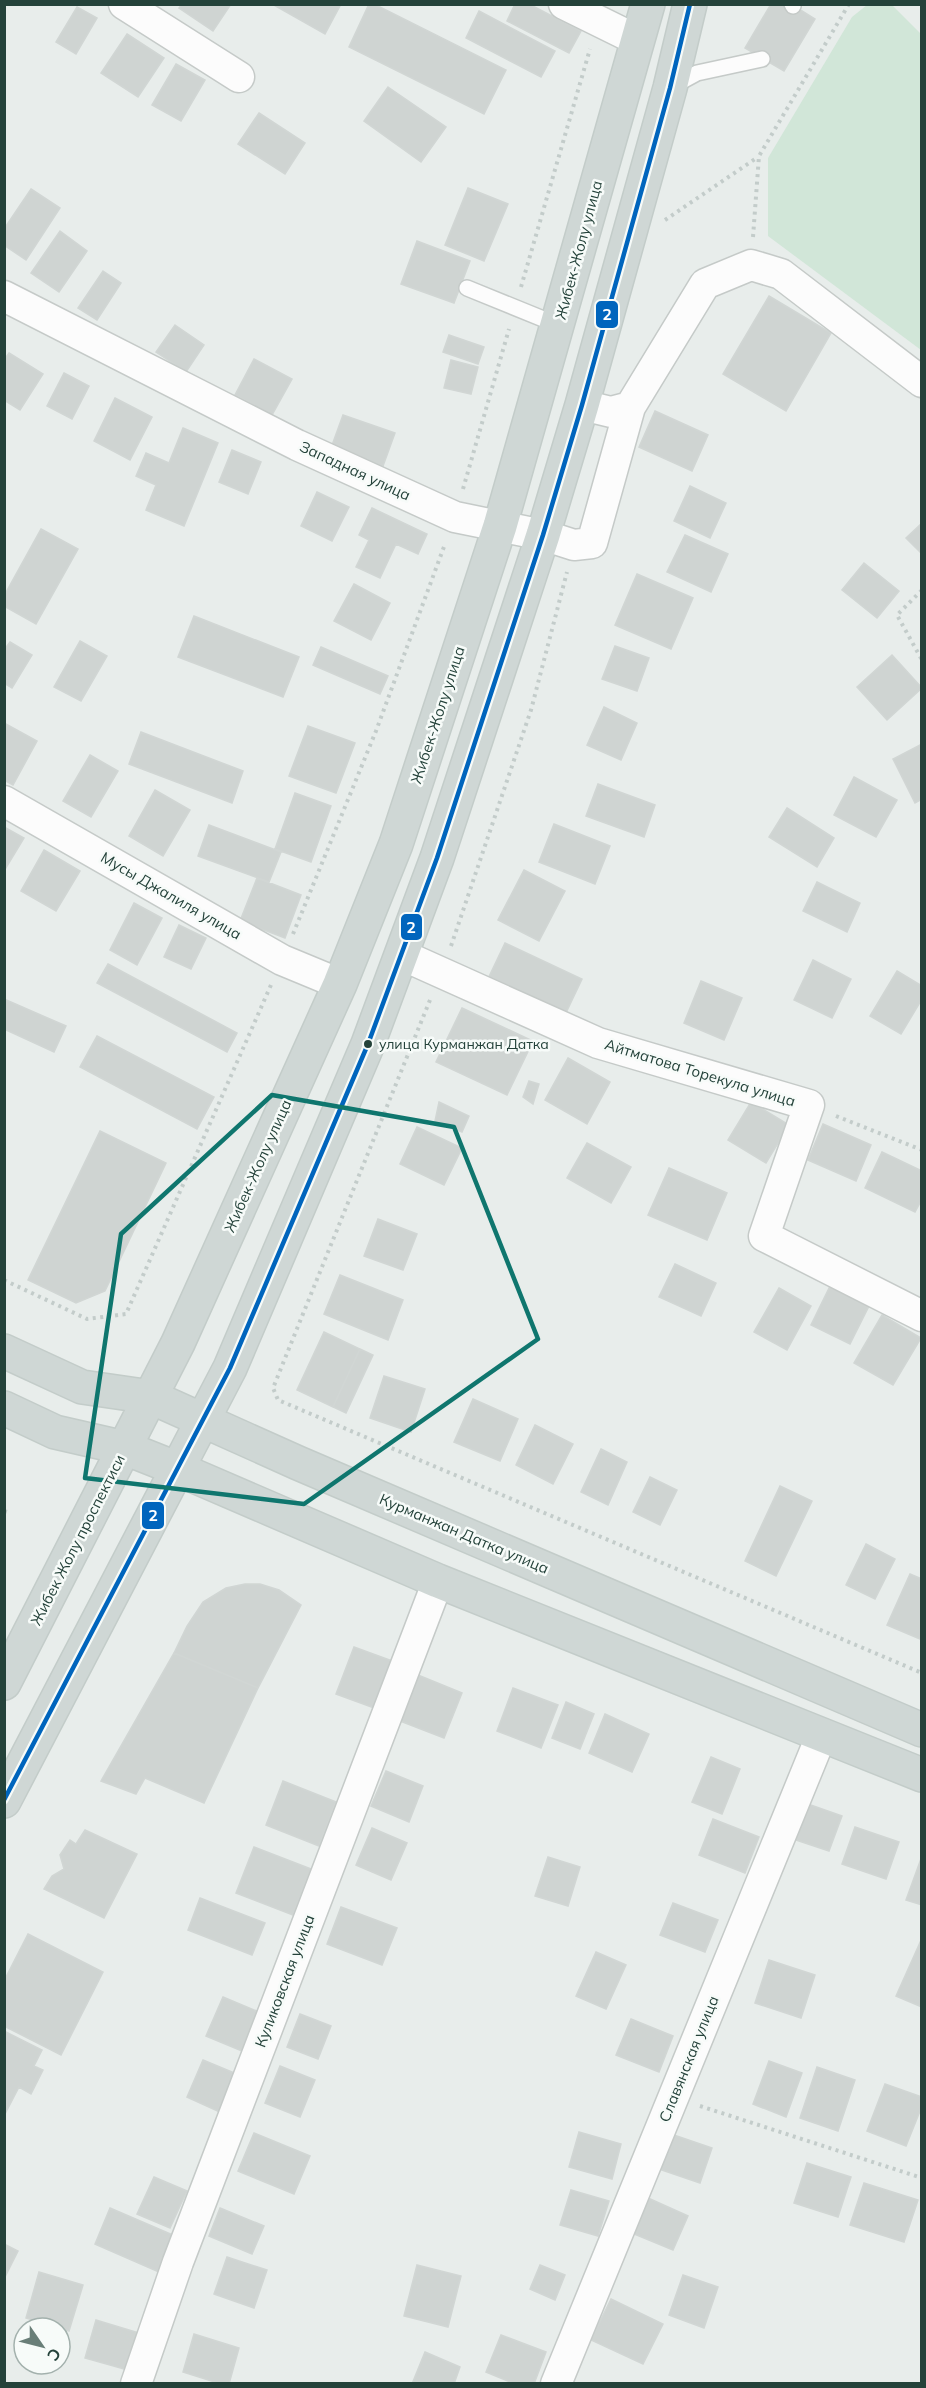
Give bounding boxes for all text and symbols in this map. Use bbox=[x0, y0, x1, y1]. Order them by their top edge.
street label: Жибек-Жолу улица bbox=[551, 178, 606, 322]
line badge: 2 bbox=[595, 300, 619, 329]
text: 2 bbox=[602, 304, 612, 324]
street label: Западная улица bbox=[297, 437, 414, 505]
street label: Жибек-Жолу улица bbox=[406, 644, 469, 786]
street label: Мусы Джалиля улица bbox=[98, 848, 245, 944]
line badge: 2 bbox=[400, 913, 423, 941]
text: 2 bbox=[406, 917, 416, 937]
street label: Айтматова Торекула улица bbox=[603, 1034, 798, 1111]
place label: улица Курманжан Датка bbox=[379, 1035, 549, 1053]
marker: улица Курманжан Датка bbox=[362, 1038, 374, 1050]
street label: Жибек-Жолу улица bbox=[220, 1096, 295, 1235]
street label: Жибек Жолу проспектиси bbox=[26, 1451, 129, 1628]
street label: Курманжан Датка улица bbox=[377, 1489, 552, 1578]
line badge: 2 bbox=[141, 1501, 165, 1530]
text: 2 bbox=[148, 1505, 158, 1525]
street label: Куликовская улица bbox=[250, 1912, 319, 2050]
street label: Славянская улица bbox=[655, 1993, 723, 2125]
north arrow bbox=[12, 2316, 72, 2376]
text: С bbox=[43, 2344, 66, 2365]

